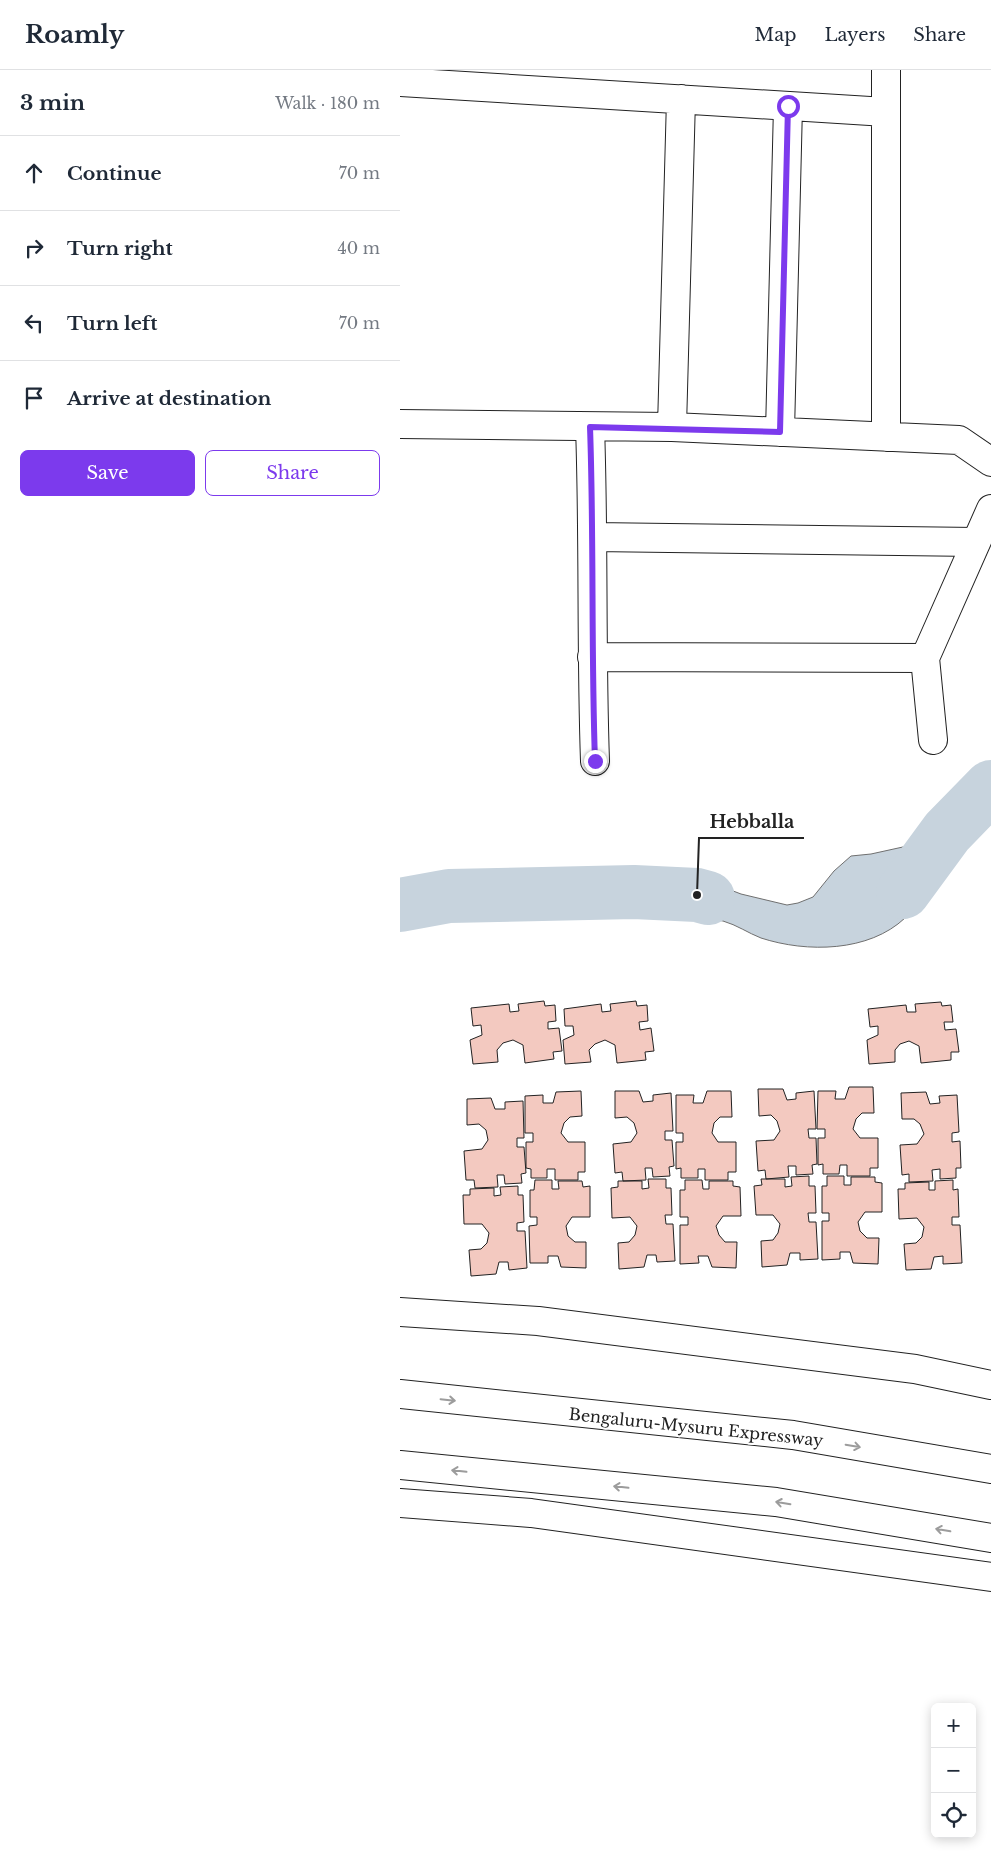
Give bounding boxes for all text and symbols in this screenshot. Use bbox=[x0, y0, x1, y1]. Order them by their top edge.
text: Roamly bbox=[25, 20, 124, 49]
text: Map bbox=[755, 24, 796, 46]
text: Layers bbox=[824, 24, 885, 46]
text: Share bbox=[913, 24, 966, 46]
text: 3 min bbox=[20, 90, 85, 116]
text: Walk · 180 m bbox=[275, 93, 380, 113]
route start bbox=[777, 95, 800, 118]
icon: ahead bbox=[20, 159, 48, 187]
text: Continue bbox=[67, 162, 162, 185]
text: 70 m bbox=[339, 163, 380, 183]
icon: right bbox=[20, 234, 48, 262]
text: Turn right bbox=[67, 237, 173, 260]
text: 40 m bbox=[337, 238, 380, 258]
icon: left bbox=[20, 309, 48, 337]
text: Turn left bbox=[67, 312, 158, 335]
text: 70 m bbox=[339, 313, 380, 333]
icon: arrive bbox=[20, 384, 48, 412]
text: Arrive at destination bbox=[67, 387, 271, 410]
button: Save bbox=[20, 450, 195, 496]
button: Share bbox=[205, 450, 380, 496]
route end bbox=[584, 750, 607, 773]
callout: Hebballa bbox=[699, 805, 804, 838]
text: Hebballa bbox=[710, 811, 795, 833]
one-way arrow bbox=[440, 1395, 456, 1404]
street label: Bengaluru-Mysuru Expressway bbox=[568, 1404, 825, 1450]
one-way arrow bbox=[845, 1441, 861, 1451]
one-way arrow bbox=[452, 1466, 468, 1476]
one-way arrow bbox=[613, 1482, 629, 1492]
one-way arrow bbox=[775, 1498, 791, 1508]
one-way arrow bbox=[935, 1524, 951, 1534]
map controls bbox=[931, 1703, 976, 1838]
button: + bbox=[931, 1703, 976, 1748]
button: − bbox=[931, 1748, 976, 1793]
button: locate bbox=[931, 1793, 976, 1838]

